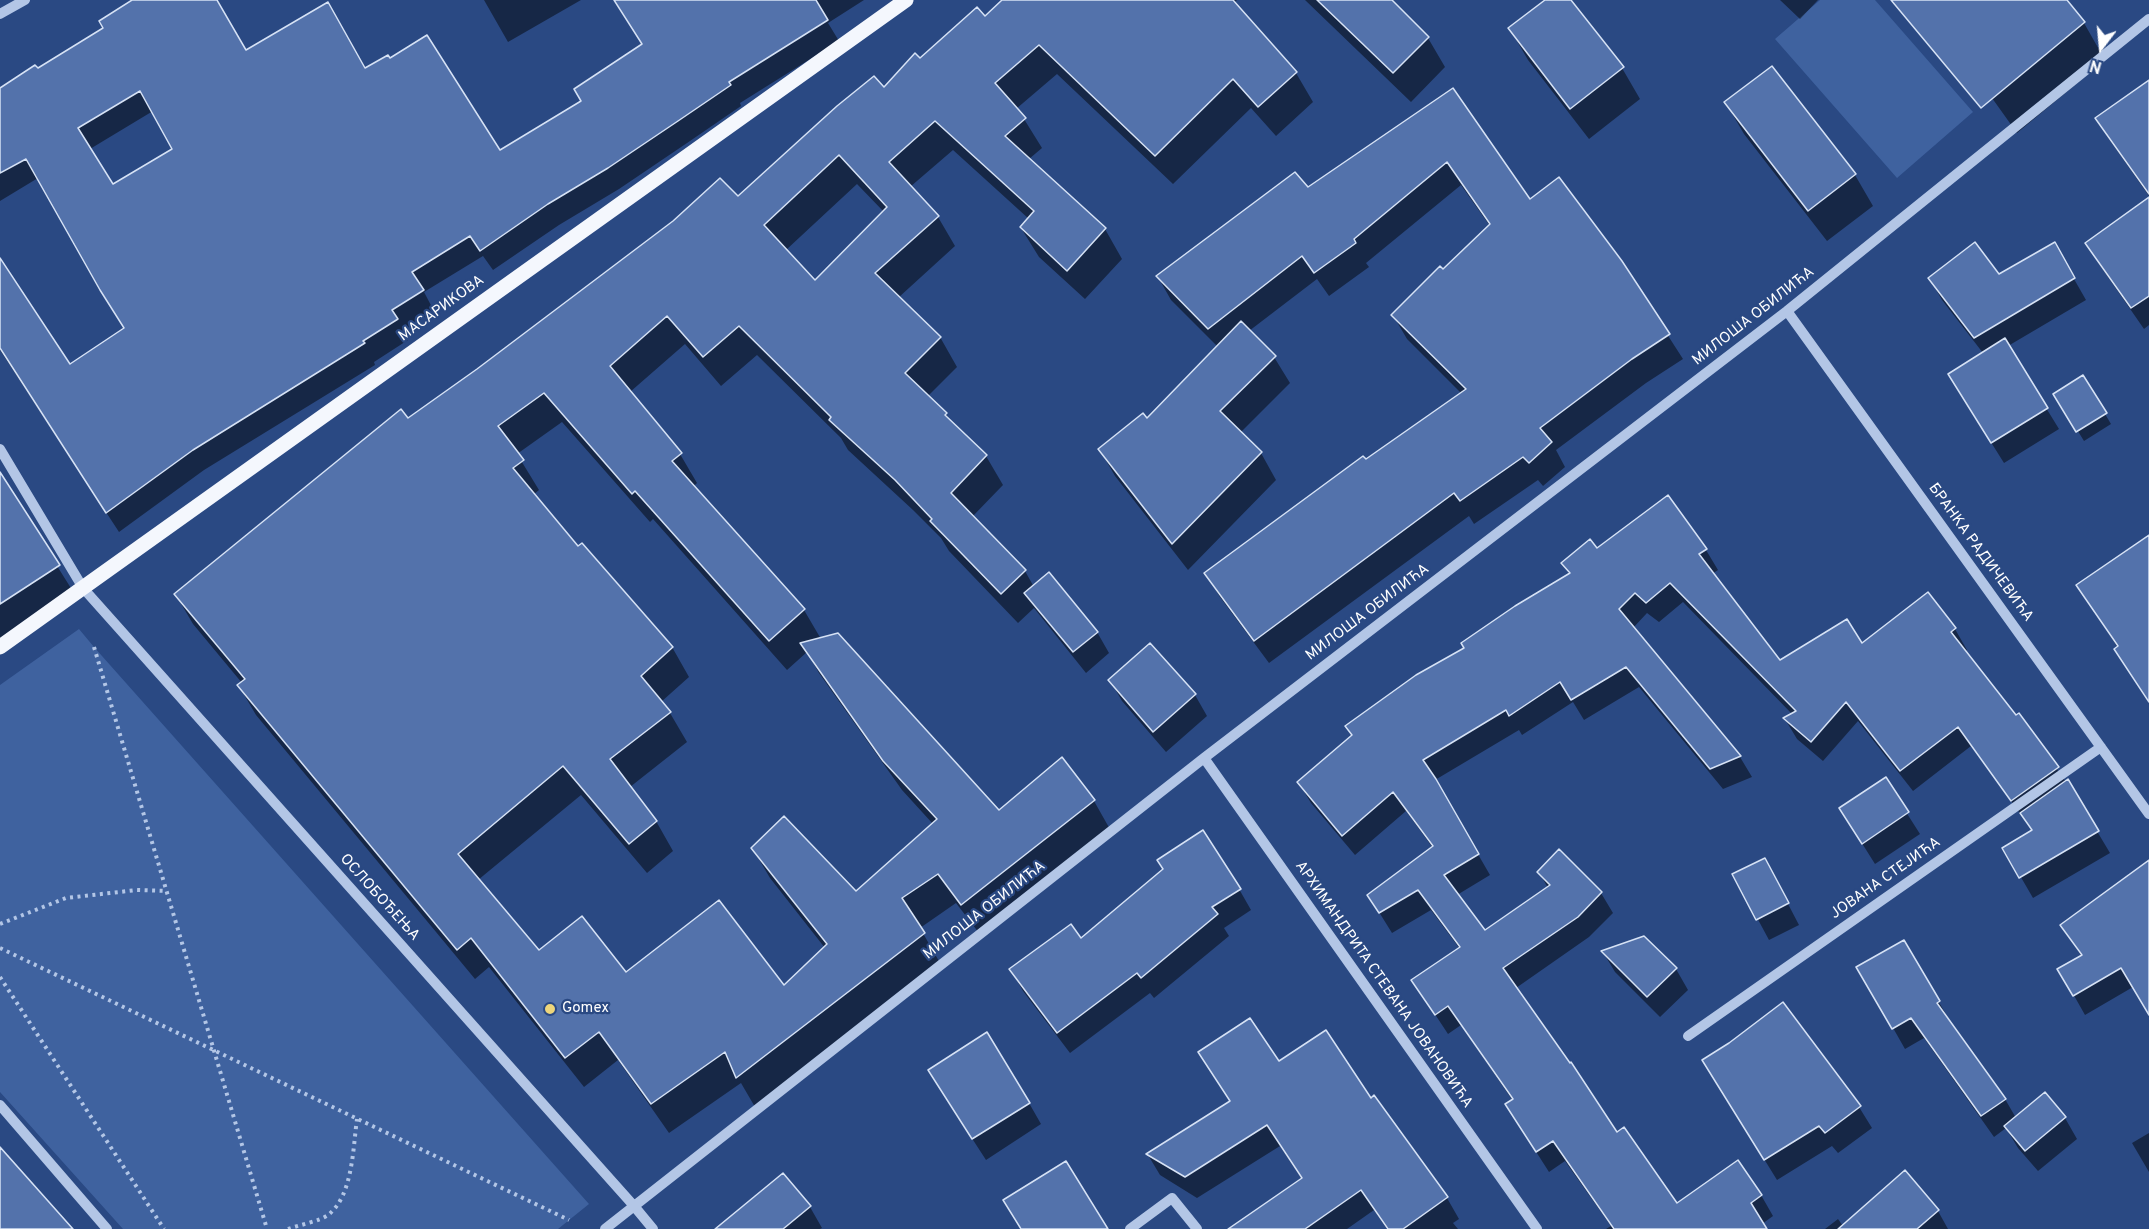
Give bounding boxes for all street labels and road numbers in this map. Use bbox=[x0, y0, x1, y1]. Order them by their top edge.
street label: МИЛОША ОБИЛИЋА bbox=[1689, 264, 1819, 370]
street label: МАСАРИКОВА bbox=[396, 272, 488, 346]
street label: БРАНКА РАДИЧЕВИЋА bbox=[1924, 480, 2036, 626]
street label: МИЛОША ОБИЛИЋА bbox=[1303, 561, 1433, 665]
street label: ЈОВАНА СТЕЈИЋА bbox=[1827, 834, 1945, 924]
street label: ОСЛОБОЂЕЊА bbox=[335, 851, 423, 945]
street label: МИЛОША ОБИЛИЋА bbox=[920, 858, 1050, 964]
street label: АРХИМАНДРИТА СТЕВАНА ЈОВАНОВИЋА bbox=[1290, 858, 1476, 1112]

